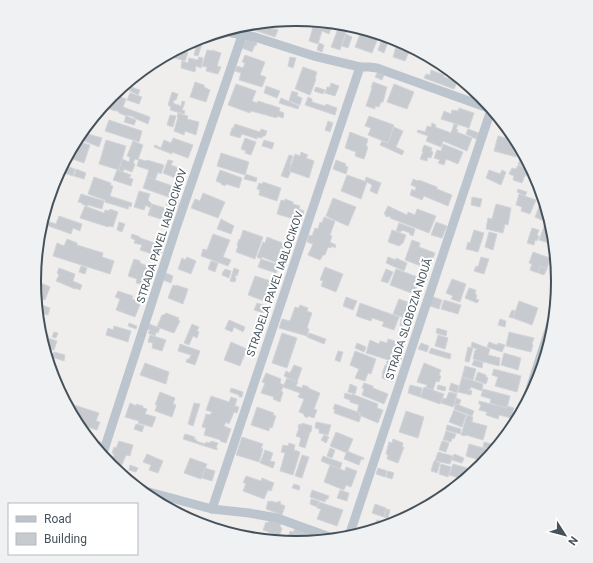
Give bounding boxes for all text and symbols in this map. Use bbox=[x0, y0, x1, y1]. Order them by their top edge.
street label: STRADA PAVEL IABLOCIKOV bbox=[134, 167, 190, 305]
street label: STRADELA PAVEL IABLOCIKOV bbox=[244, 210, 306, 358]
street label: STRADA SLOBOZIA NOUĂ bbox=[383, 256, 435, 382]
legend bbox=[8, 503, 138, 555]
text: Road bbox=[44, 512, 72, 526]
north arrow bbox=[545, 515, 585, 555]
text: Building bbox=[44, 532, 87, 546]
text: N bbox=[565, 534, 580, 548]

